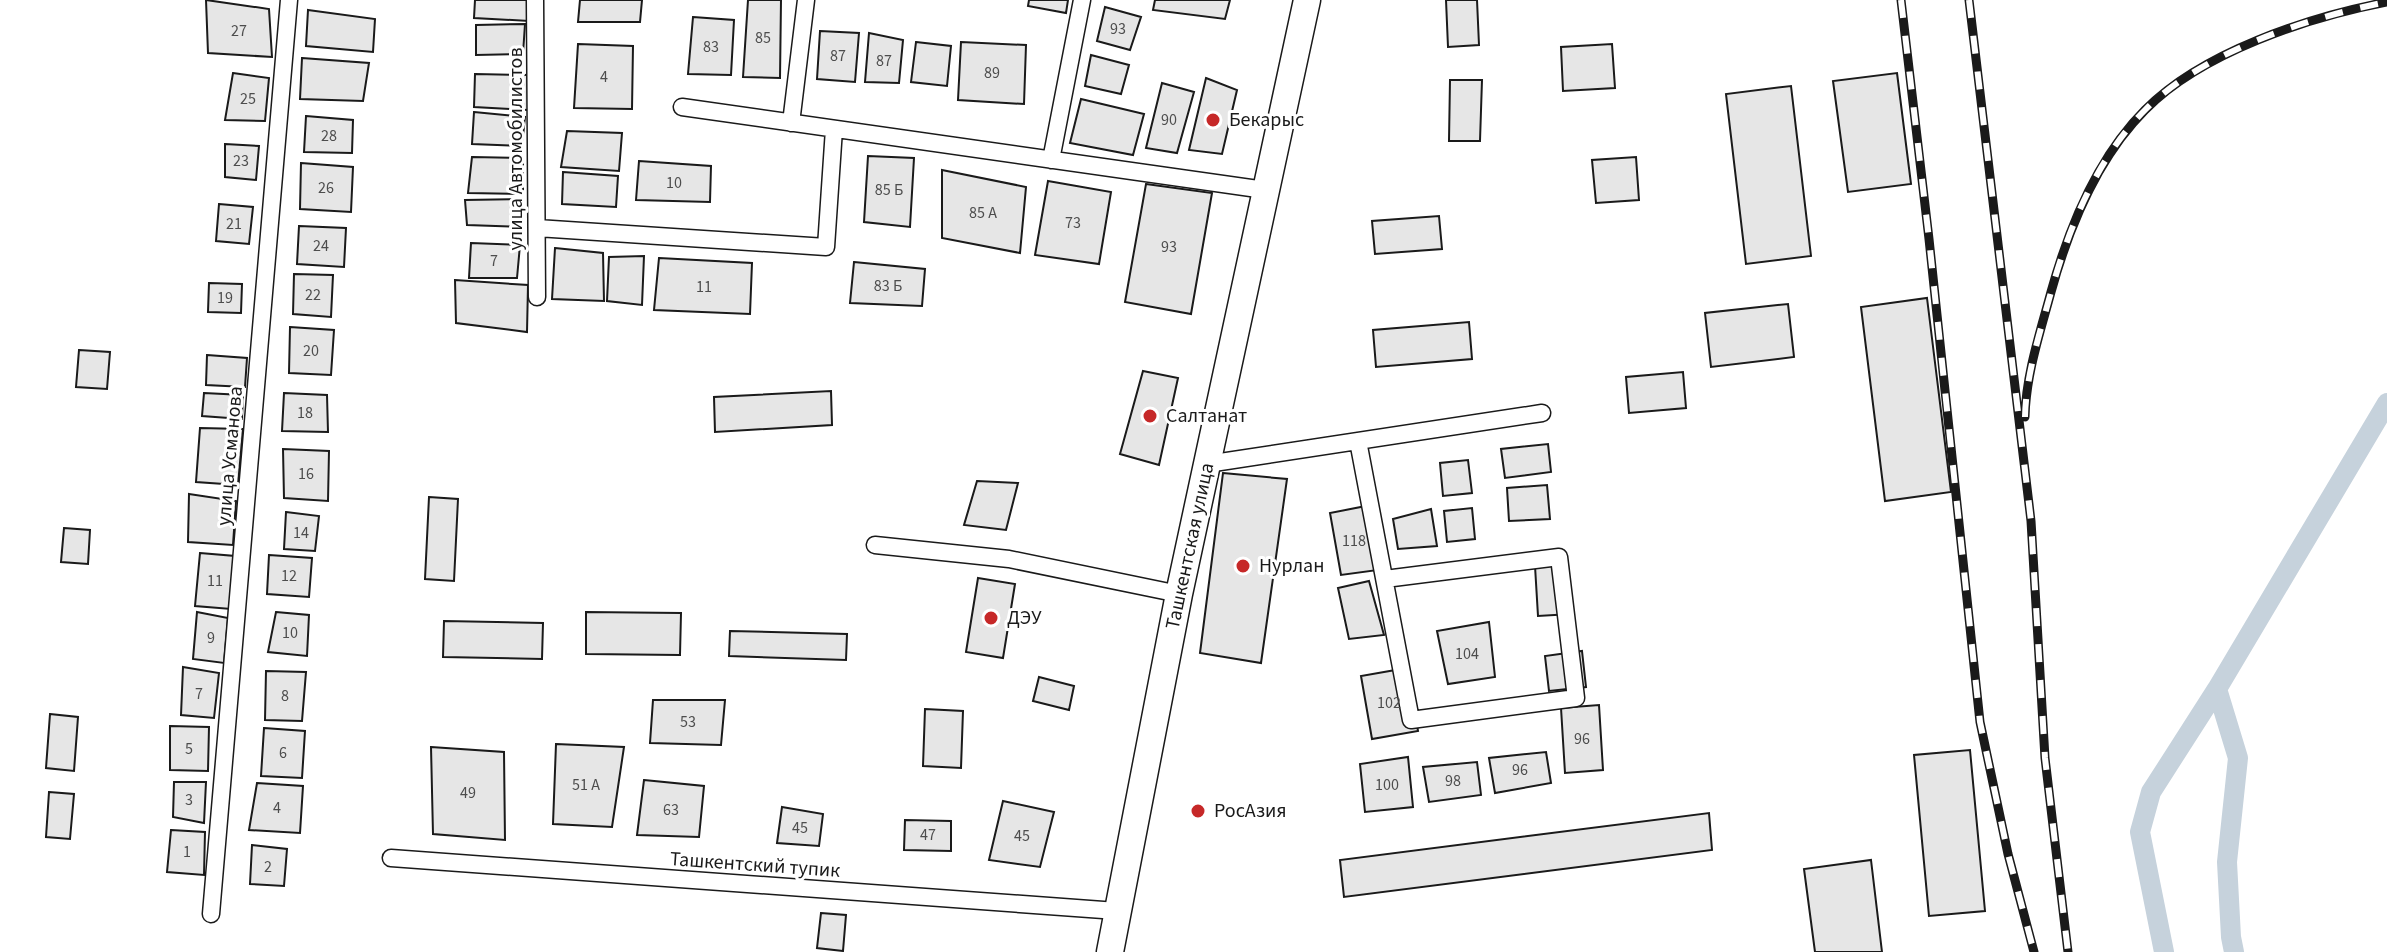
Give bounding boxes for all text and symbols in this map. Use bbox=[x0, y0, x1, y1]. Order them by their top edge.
house number: 93 bbox=[1110, 18, 1126, 40]
house number: 27 bbox=[231, 20, 247, 42]
house number: 85 bbox=[755, 27, 771, 49]
house number: 83 bbox=[703, 36, 719, 58]
house number: 87 bbox=[830, 45, 846, 67]
street label: улица Автомобилистов bbox=[502, 47, 530, 251]
house number: 87 bbox=[876, 50, 892, 72]
house number: 89 bbox=[984, 62, 1000, 84]
house number: 4 bbox=[600, 66, 608, 88]
house number: 25 bbox=[240, 88, 256, 110]
place label: Бекарыс bbox=[1229, 106, 1304, 134]
house number: 90 bbox=[1161, 109, 1177, 131]
marker: Бекарыс bbox=[1204, 111, 1222, 129]
house number: 28 bbox=[321, 125, 337, 147]
house number: 23 bbox=[233, 150, 249, 172]
house number: 10 bbox=[666, 172, 682, 194]
house number: 26 bbox=[318, 177, 334, 199]
house number: 85 Б bbox=[875, 179, 903, 201]
house number: 85 А bbox=[969, 202, 997, 224]
house number: 73 bbox=[1065, 212, 1081, 234]
house number: 21 bbox=[226, 213, 242, 235]
house number: 24 bbox=[313, 235, 329, 257]
house number: 93 bbox=[1161, 236, 1177, 258]
house number: 7 bbox=[490, 250, 498, 272]
house number: 83 Б bbox=[874, 275, 902, 297]
house number: 11 bbox=[696, 276, 712, 298]
house number: 22 bbox=[305, 284, 321, 306]
house number: 19 bbox=[217, 287, 233, 309]
house number: 20 bbox=[303, 340, 319, 362]
street label: улица Усманова bbox=[210, 385, 250, 527]
house number: 18 bbox=[297, 402, 313, 424]
place label: Салтанат bbox=[1166, 402, 1247, 430]
marker: Салтанат bbox=[1141, 407, 1159, 425]
street label: Ташкентская улица bbox=[1159, 460, 1221, 632]
house number: 16 bbox=[298, 463, 314, 485]
house number: 14 bbox=[293, 522, 309, 544]
house number: 118 bbox=[1342, 530, 1366, 552]
place label: Нурлан bbox=[1259, 552, 1324, 580]
marker: Нурлан bbox=[1234, 557, 1252, 575]
house number: 12 bbox=[281, 565, 297, 587]
house number: 11 bbox=[207, 570, 223, 592]
place label: ДЭУ bbox=[1007, 604, 1042, 632]
marker: ДЭУ bbox=[982, 609, 1000, 627]
house number: 10 bbox=[282, 622, 298, 644]
house number: 9 bbox=[207, 627, 215, 649]
house number: 104 bbox=[1455, 643, 1479, 665]
house number: 7 bbox=[195, 683, 203, 705]
house number: 8 bbox=[281, 685, 289, 707]
house number: 102 bbox=[1377, 692, 1401, 714]
house number: 53 bbox=[680, 711, 696, 733]
house number: 96 bbox=[1574, 728, 1590, 750]
house number: 5 bbox=[185, 738, 193, 760]
house number: 6 bbox=[279, 742, 287, 764]
house number: 96 bbox=[1512, 759, 1528, 781]
house number: 98 bbox=[1445, 770, 1461, 792]
house number: 51 А bbox=[572, 774, 600, 796]
house number: 100 bbox=[1375, 774, 1399, 796]
house number: 49 bbox=[460, 782, 476, 804]
house number: 3 bbox=[185, 789, 193, 811]
house number: 4 bbox=[273, 797, 281, 819]
place label: РосАзия bbox=[1214, 797, 1287, 825]
house number: 63 bbox=[663, 799, 679, 821]
marker: РосАзия bbox=[1189, 802, 1207, 820]
house number: 45 bbox=[792, 817, 808, 839]
house number: 47 bbox=[920, 824, 936, 846]
house number: 45 bbox=[1014, 825, 1030, 847]
house number: 1 bbox=[183, 841, 191, 863]
street label: Ташкентский тупик bbox=[669, 845, 841, 885]
house number: 2 bbox=[264, 856, 272, 878]

